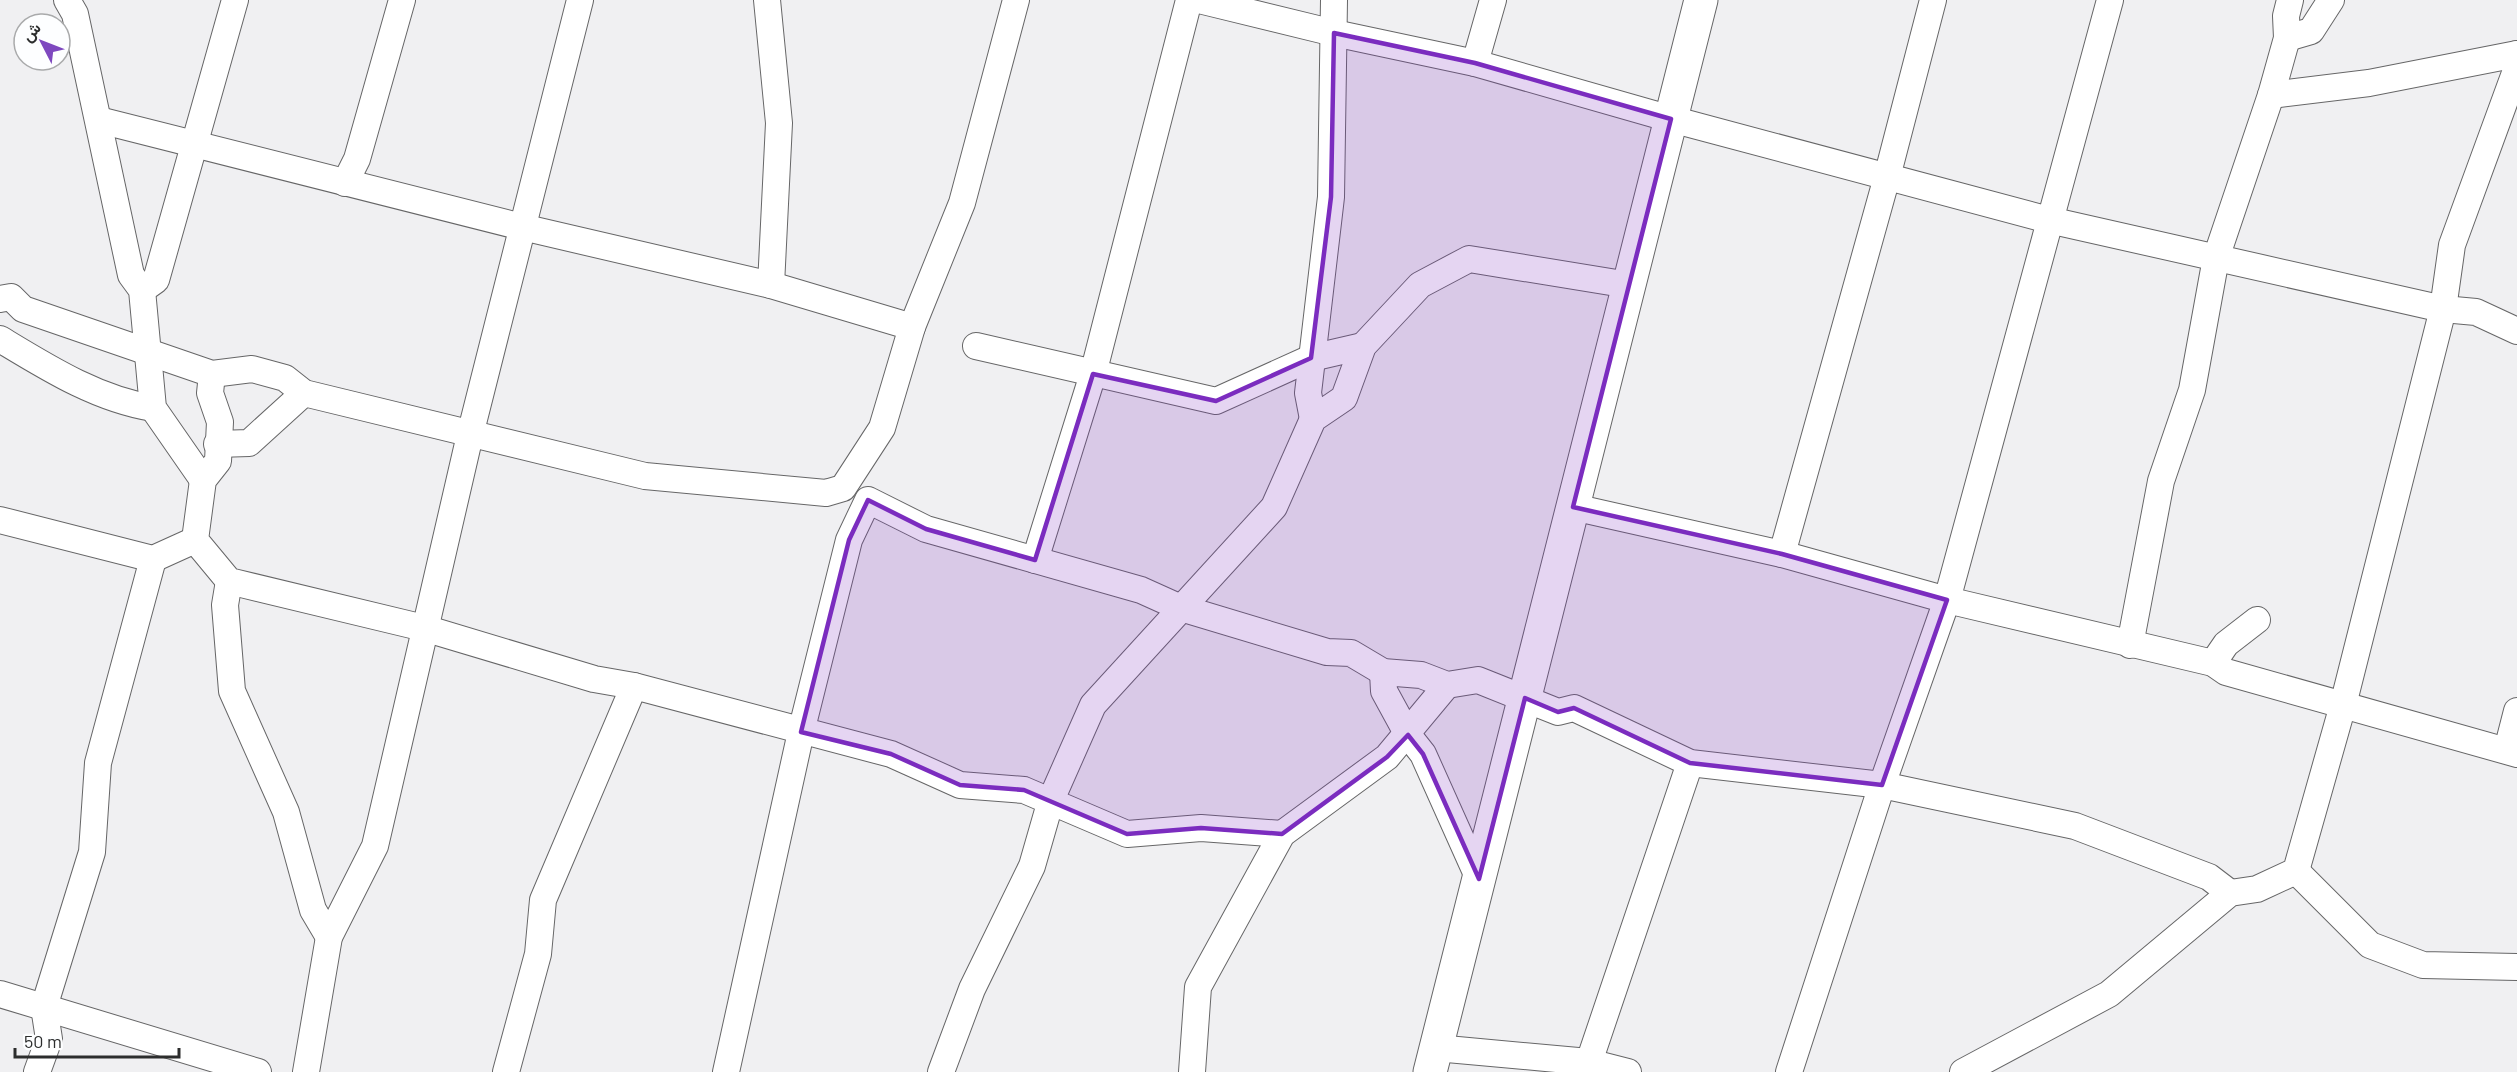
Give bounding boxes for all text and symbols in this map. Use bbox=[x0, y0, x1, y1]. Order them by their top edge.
north arrow bbox=[12, 12, 72, 72]
text: ش bbox=[17, 18, 45, 46]
scale bar bbox=[15, 1021, 178, 1059]
text: 50 m bbox=[24, 1030, 62, 1052]

